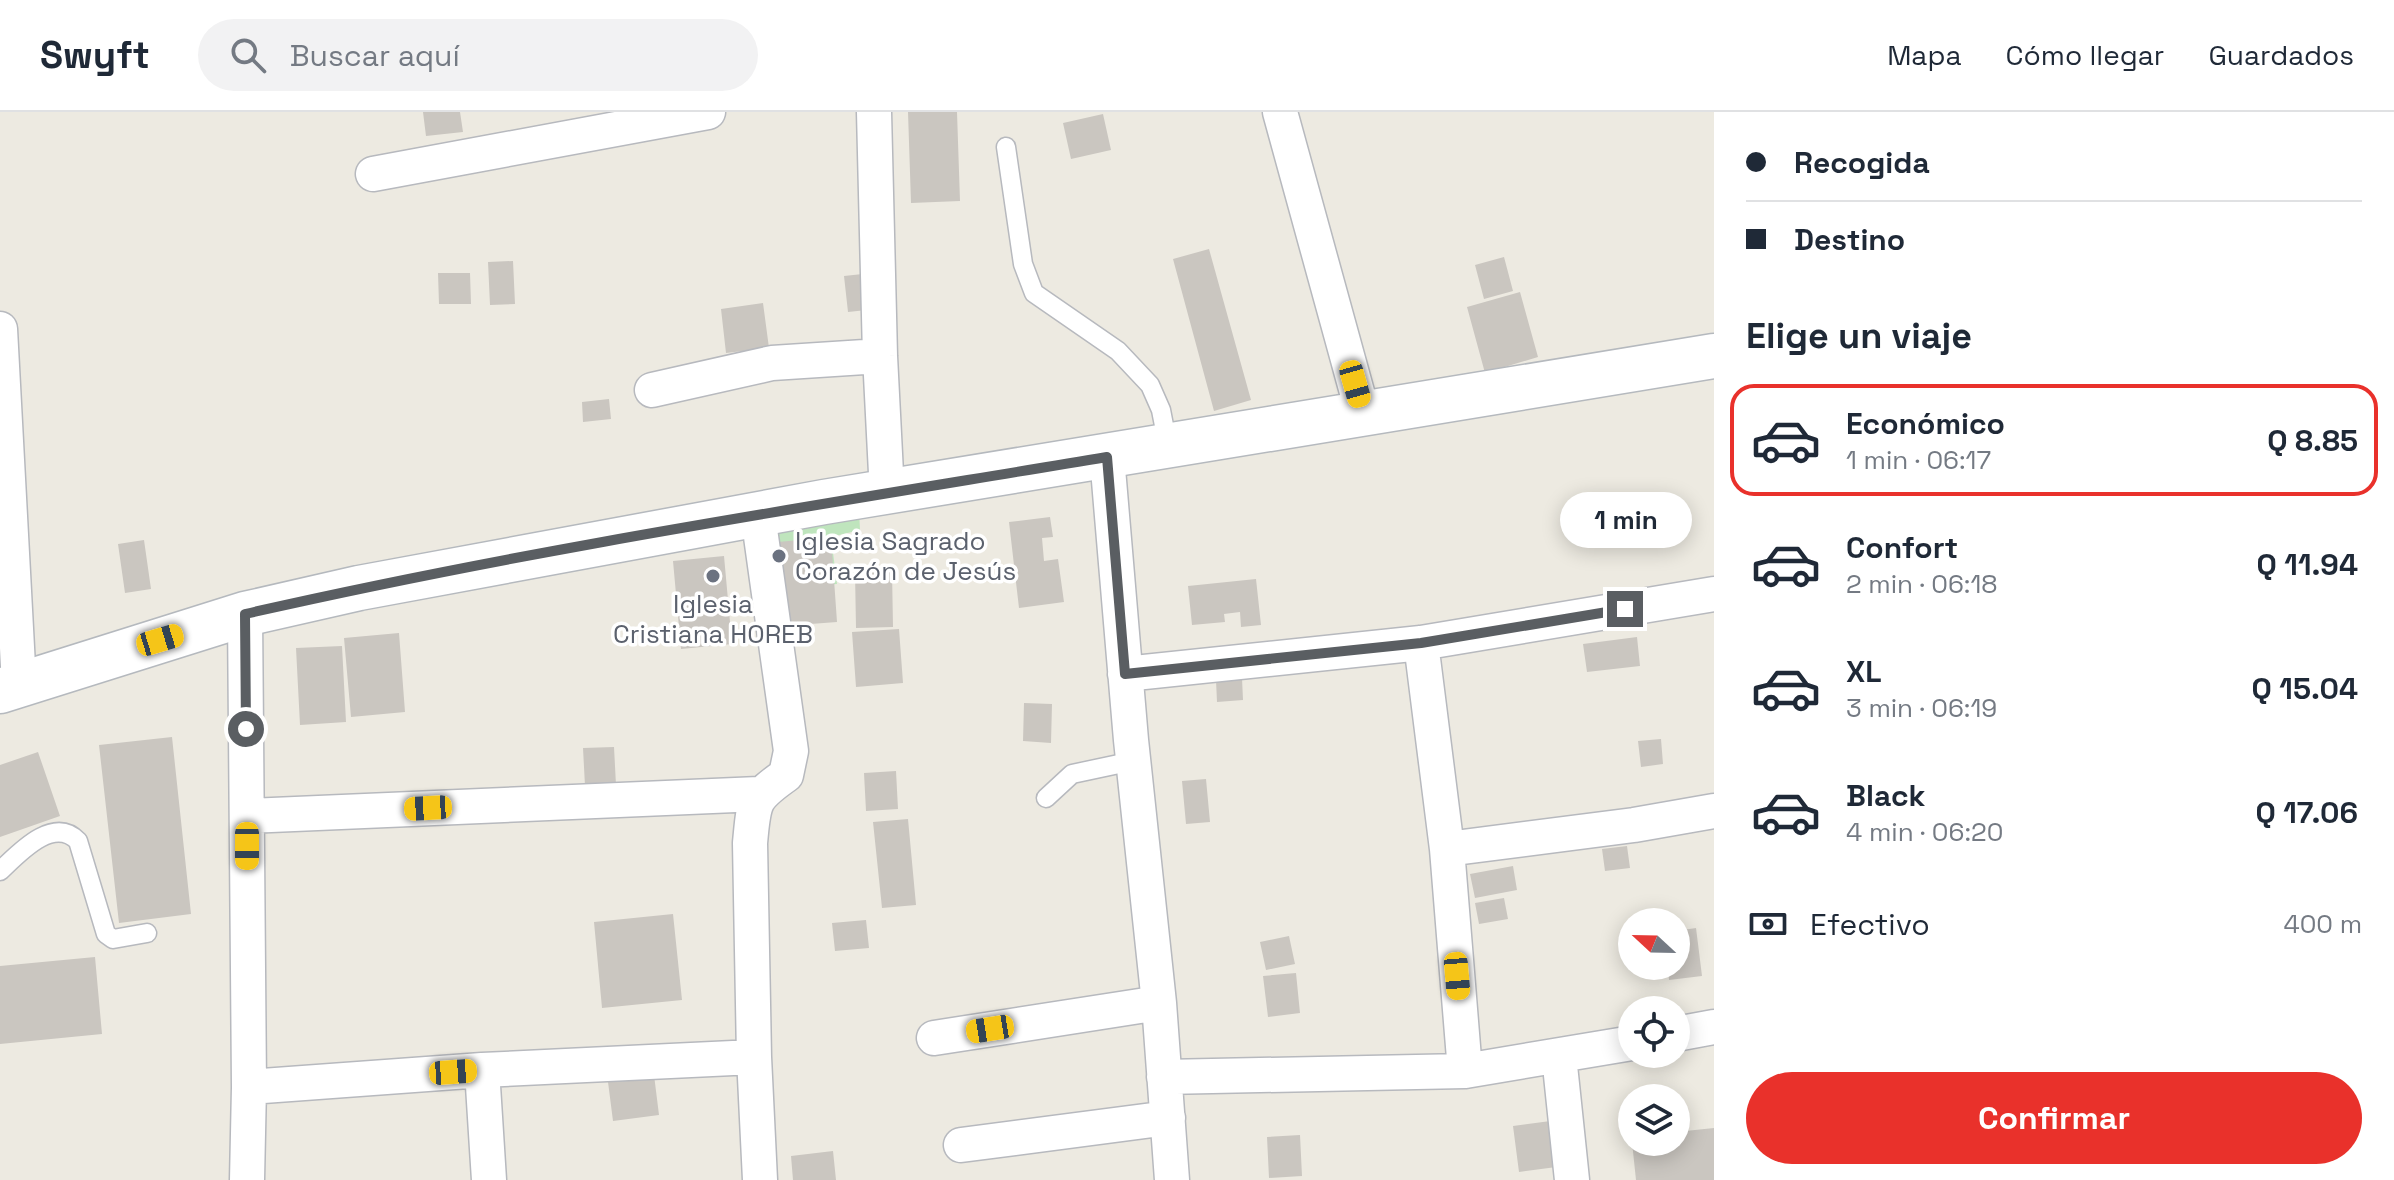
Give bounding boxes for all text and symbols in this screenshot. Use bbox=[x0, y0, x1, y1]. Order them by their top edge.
search box bbox=[198, 19, 758, 91]
text: Swyft bbox=[40, 31, 150, 79]
icon: search bbox=[226, 33, 270, 77]
text: Buscar aquí bbox=[290, 36, 460, 75]
text: Mapa bbox=[1887, 37, 1962, 73]
text: Cómo llegar bbox=[2006, 37, 2164, 73]
text: Guardados bbox=[2208, 37, 2354, 73]
text: Recogida bbox=[1794, 143, 1930, 182]
text: Destino bbox=[1794, 220, 1905, 259]
text: Elige un viaje bbox=[1746, 313, 1972, 359]
car bbox=[1337, 358, 1373, 410]
icon: car bbox=[1750, 404, 1822, 476]
text: Económico bbox=[1846, 404, 2005, 443]
text: Q 8.85 bbox=[2267, 421, 2358, 460]
text: 1 min · 06:17 bbox=[1846, 443, 1991, 477]
callout: 1 min bbox=[1559, 493, 1691, 549]
text: 1 min bbox=[1594, 503, 1658, 537]
place label: Iglesia Sagrado Corazón de Jesús bbox=[795, 524, 1016, 588]
icon: car bbox=[1750, 528, 1822, 600]
text: Confort bbox=[1846, 528, 1958, 567]
text: Q 11.94 bbox=[2256, 545, 2358, 584]
marker: Iglesia Sagrado Corazón de Jesús bbox=[770, 547, 788, 565]
marker: Iglesia Cristiana HOREB bbox=[704, 567, 722, 585]
text: 2 min · 06:18 bbox=[1846, 567, 1997, 601]
place label: Iglesia Cristiana HOREB bbox=[613, 587, 813, 651]
route end bbox=[1607, 591, 1643, 627]
car bbox=[134, 622, 186, 658]
icon: car bbox=[1750, 652, 1822, 724]
text: XL bbox=[1846, 652, 1882, 691]
text: Q 15.04 bbox=[2251, 669, 2358, 708]
text: 3 min · 06:19 bbox=[1846, 691, 1997, 725]
route start bbox=[228, 711, 264, 747]
icon: car bbox=[1750, 776, 1822, 848]
text: Black bbox=[1846, 776, 1925, 815]
text: Q 17.06 bbox=[2255, 793, 2358, 832]
car bbox=[403, 795, 453, 821]
text: 4 min · 06:20 bbox=[1846, 815, 2003, 849]
car bbox=[235, 822, 259, 870]
icon: cash bbox=[1746, 902, 1790, 946]
text: Efectivo bbox=[1810, 905, 1930, 944]
text: 400 m bbox=[2283, 907, 2362, 941]
north arrow bbox=[1618, 908, 1690, 980]
map controls bbox=[1618, 908, 1690, 1156]
car bbox=[1443, 951, 1471, 1001]
button: locate bbox=[1618, 996, 1690, 1068]
car bbox=[964, 1013, 1016, 1045]
car bbox=[428, 1058, 478, 1086]
button: Confirmar bbox=[1746, 1072, 2362, 1164]
button: layers bbox=[1618, 1084, 1690, 1156]

